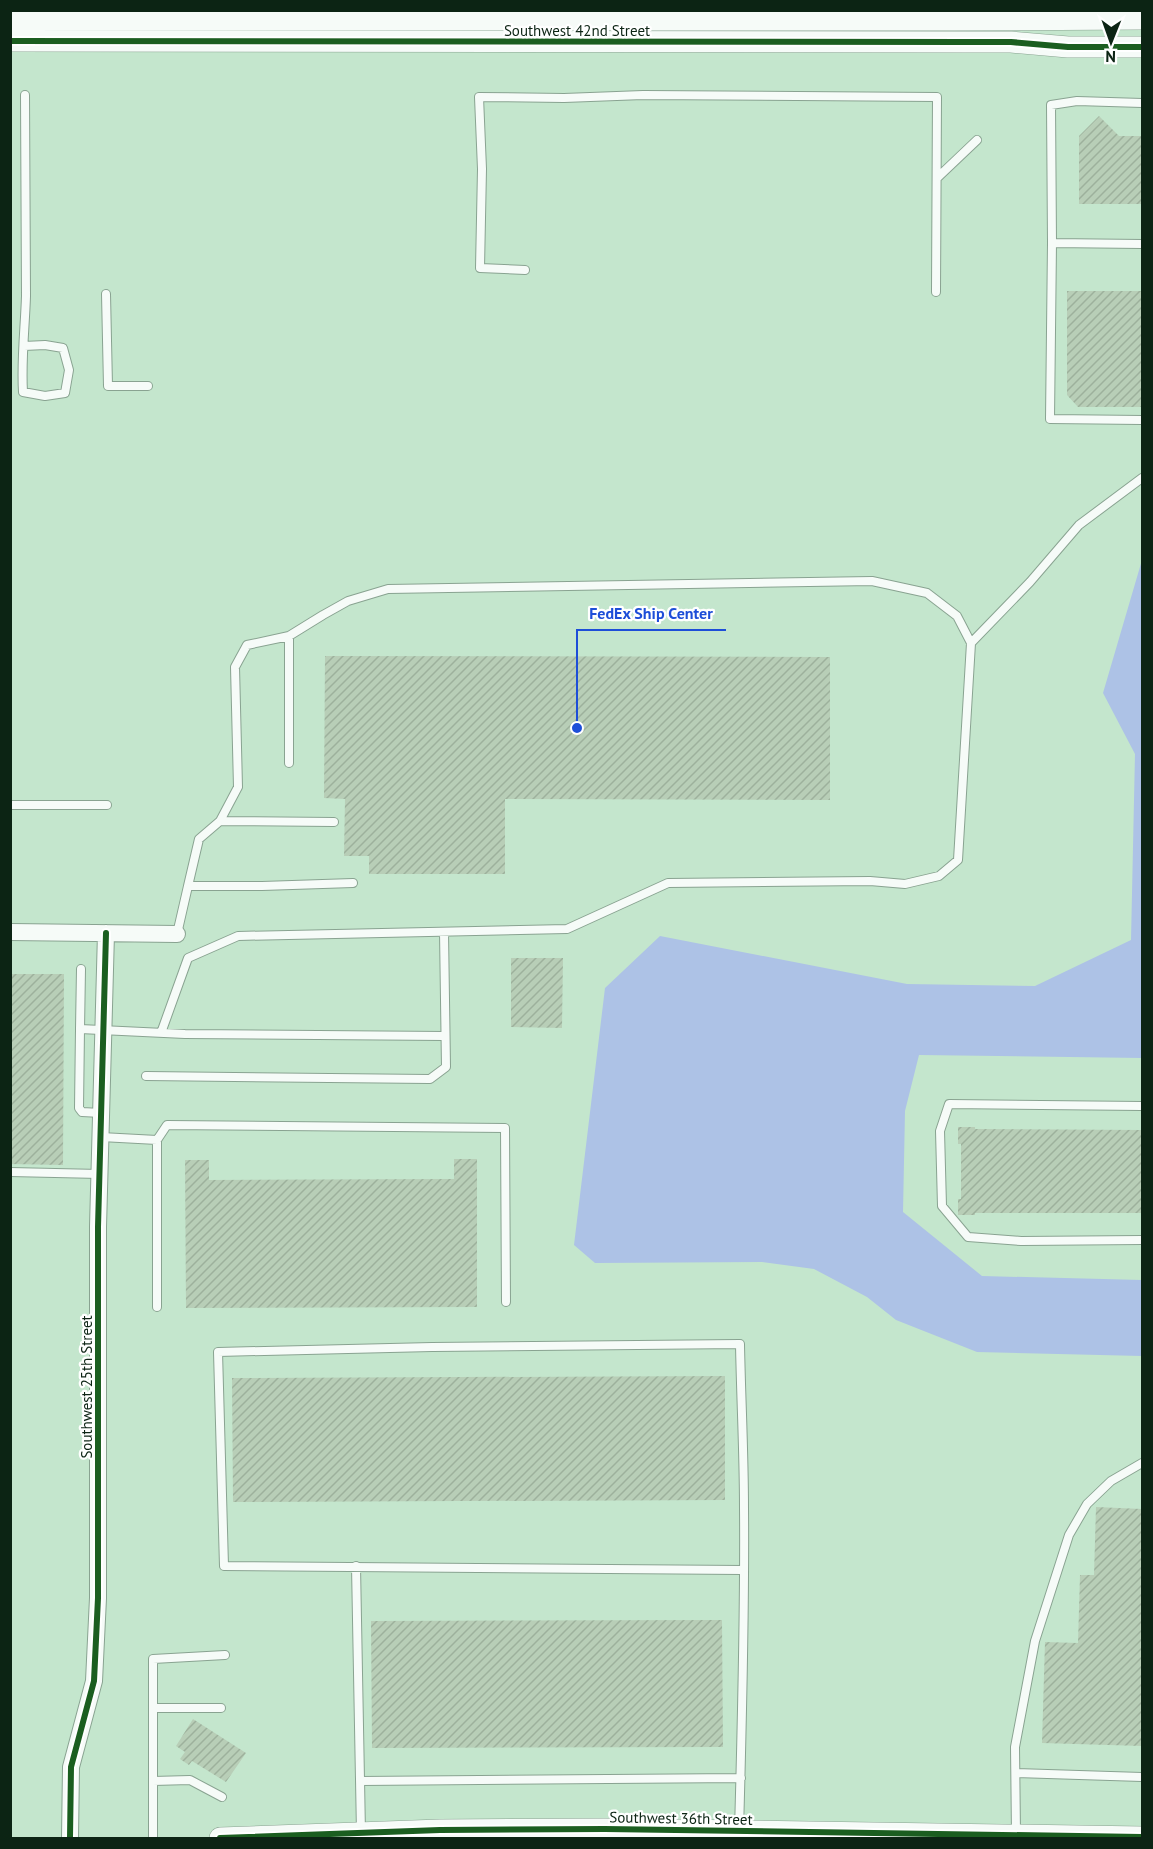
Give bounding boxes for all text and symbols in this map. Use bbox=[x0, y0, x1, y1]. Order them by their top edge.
north arrow bbox=[1081, 12, 1141, 72]
street label: Southwest 42nd Street bbox=[504, 21, 650, 40]
text: N bbox=[1105, 47, 1116, 67]
callout: FedEx Ship Center bbox=[577, 596, 726, 630]
text: FedEx Ship Center bbox=[589, 603, 713, 623]
street label: Southwest 25th Street bbox=[77, 1315, 96, 1459]
street label: Southwest 36th Street bbox=[609, 1807, 753, 1829]

